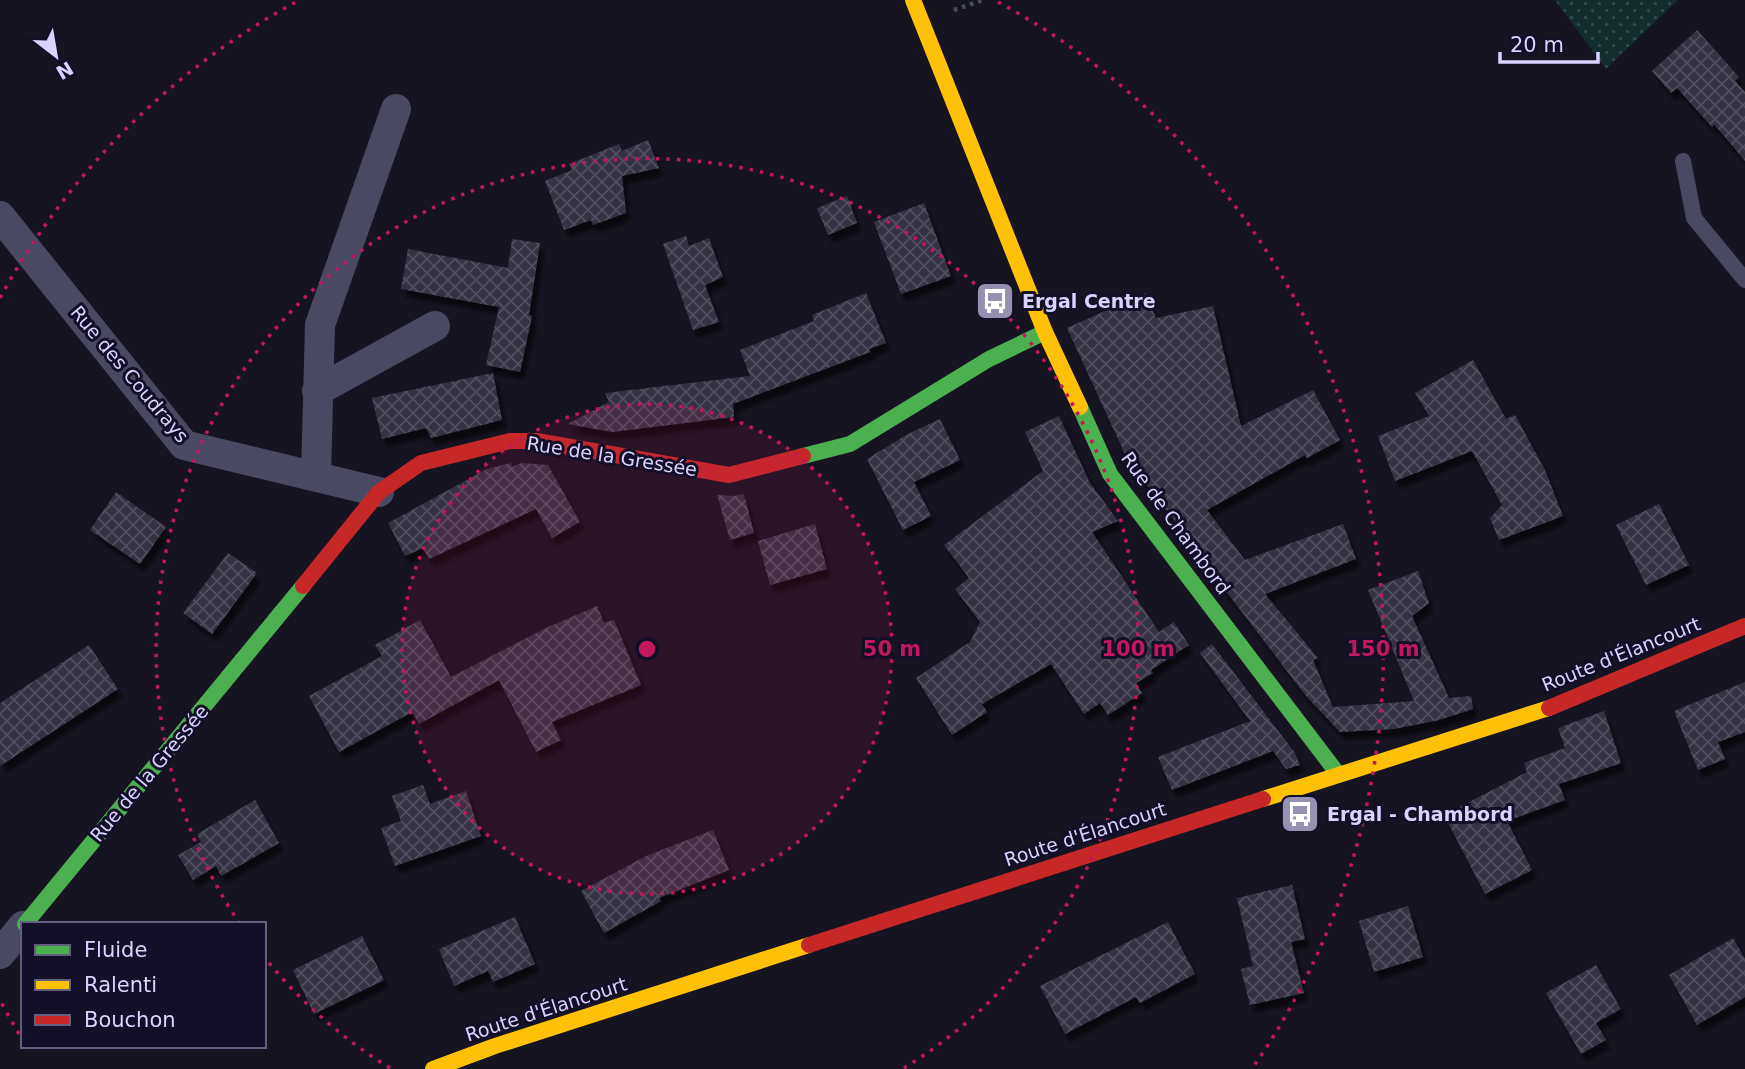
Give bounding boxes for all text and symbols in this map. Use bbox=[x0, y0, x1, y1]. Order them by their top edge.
north arrow bbox=[21, 21, 91, 91]
scale bar bbox=[1500, 21, 1598, 65]
text: 20 m bbox=[1510, 33, 1564, 57]
text: N bbox=[52, 57, 77, 84]
bus stop icon: Ergal Centre bbox=[974, 280, 1016, 322]
place label: Ergal Centre bbox=[1022, 290, 1156, 312]
street label: Rue des Coudrays bbox=[66, 301, 194, 447]
street label: Rue de la Gressée bbox=[525, 432, 699, 480]
street label: Rue de Chambord bbox=[1117, 448, 1235, 598]
street label: Route d'Élancourt bbox=[1539, 612, 1703, 696]
centre of rings bbox=[635, 637, 659, 661]
text: 50 m bbox=[863, 637, 921, 661]
text: 100 m bbox=[1101, 637, 1175, 661]
text: 150 m bbox=[1346, 637, 1420, 661]
street label: Rue de la Gressée bbox=[85, 700, 213, 846]
bus stop icon: Ergal - Chambord bbox=[1279, 793, 1321, 835]
street label: Route d'Élancourt bbox=[1001, 797, 1169, 871]
place label: Ergal - Chambord bbox=[1327, 803, 1513, 825]
legend bbox=[21, 922, 266, 1048]
text: Fluide bbox=[84, 938, 147, 962]
street label: Route d'Élancourt bbox=[462, 972, 630, 1046]
text: Ralenti bbox=[84, 973, 157, 997]
text: Bouchon bbox=[84, 1008, 176, 1032]

